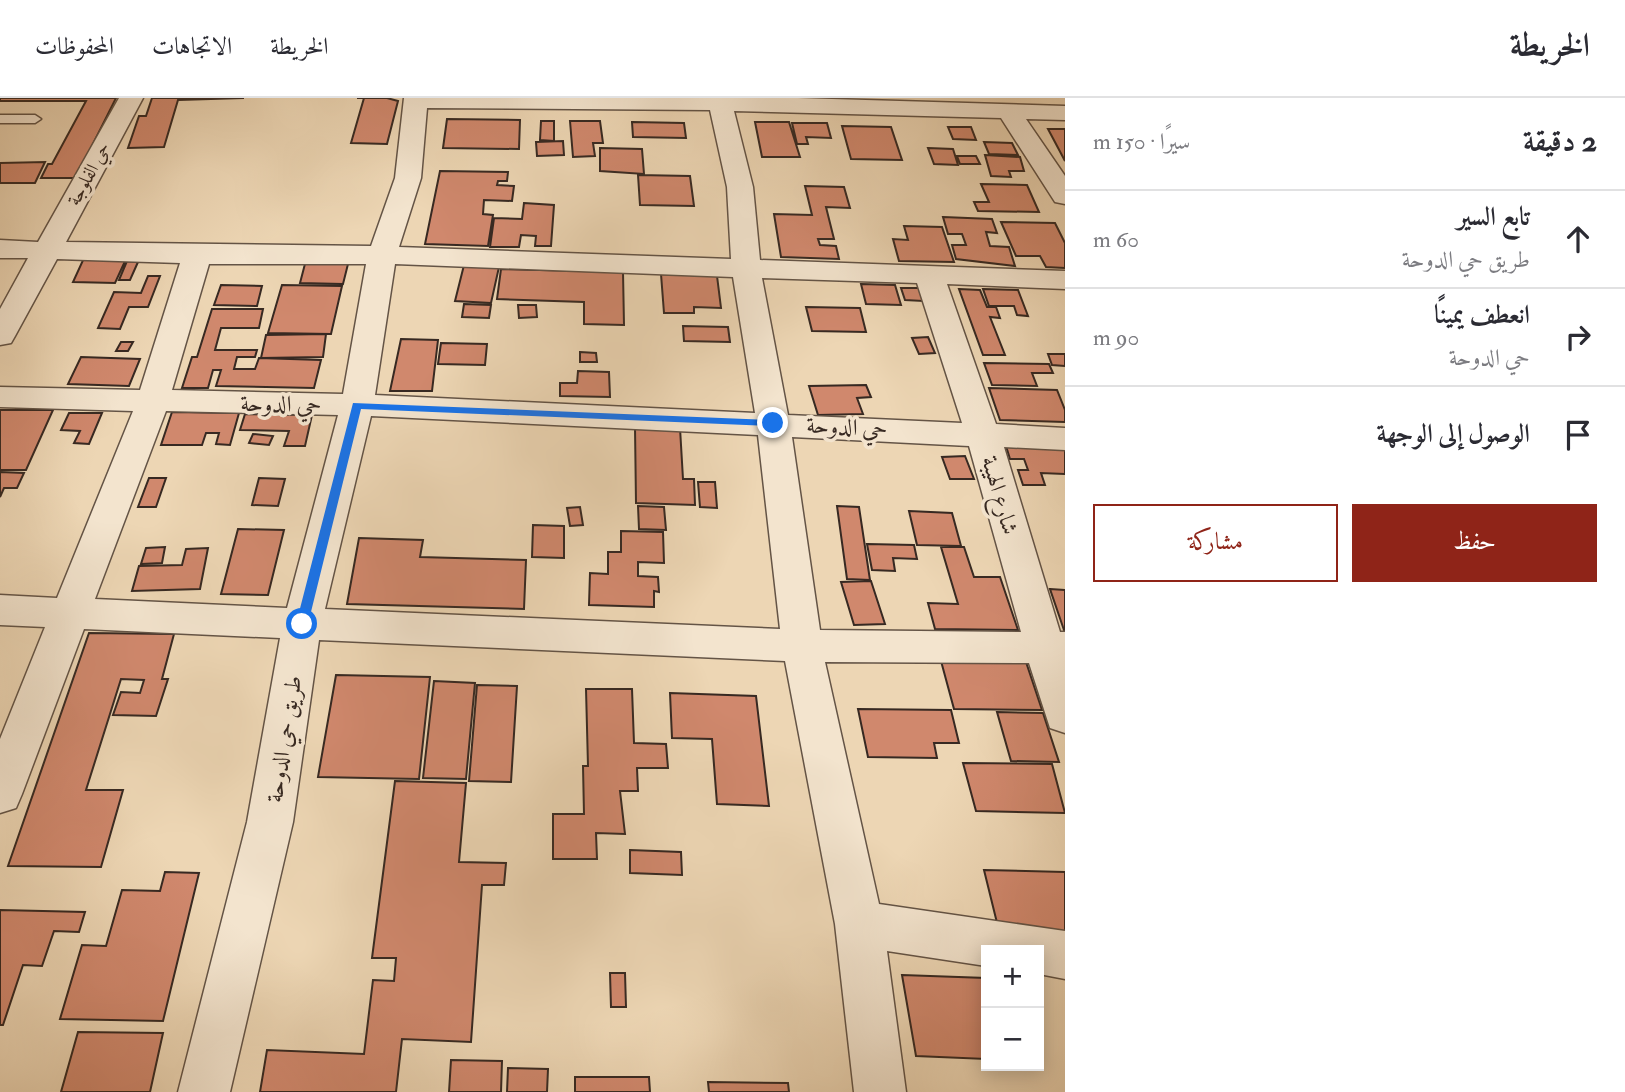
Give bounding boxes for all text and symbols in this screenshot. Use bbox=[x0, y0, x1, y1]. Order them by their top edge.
text: الخريطة bbox=[1510, 25, 1590, 66]
text: المحفوظات bbox=[35, 31, 114, 62]
text: الاتجاهات bbox=[152, 31, 232, 62]
text: الخريطة bbox=[270, 31, 329, 62]
text: 2 دقيقة bbox=[1523, 123, 1597, 160]
text: سيرًا · 150 m bbox=[1093, 127, 1190, 156]
street label: حي الفلوجة bbox=[62, 138, 119, 211]
text: تابع السير bbox=[1457, 201, 1530, 233]
icon: ahead bbox=[1559, 220, 1597, 258]
text: 60 m bbox=[1093, 225, 1139, 254]
text: طريق حي الدوحة bbox=[1402, 245, 1530, 274]
text: انعطف يمينًا bbox=[1434, 299, 1530, 331]
icon: right bbox=[1559, 318, 1597, 356]
text: 90 m bbox=[1093, 323, 1139, 352]
text: حي الدوحة bbox=[1449, 343, 1530, 372]
street label: حي الدوحة bbox=[240, 389, 322, 423]
route end bbox=[757, 407, 788, 438]
street label: حي الدوحة bbox=[805, 410, 888, 448]
icon: arrive bbox=[1559, 416, 1597, 454]
text: الوصول إلى الوجهة bbox=[1377, 418, 1530, 450]
street label: شارع الهيبة bbox=[970, 452, 1025, 539]
button: مشاركة bbox=[1093, 504, 1338, 582]
button: حفظ bbox=[1352, 504, 1597, 582]
route start bbox=[286, 608, 317, 639]
street label: طريق حي الدوحة bbox=[260, 673, 312, 805]
map controls bbox=[981, 945, 1044, 1071]
button: + bbox=[981, 945, 1044, 1008]
button: − bbox=[981, 1008, 1044, 1071]

